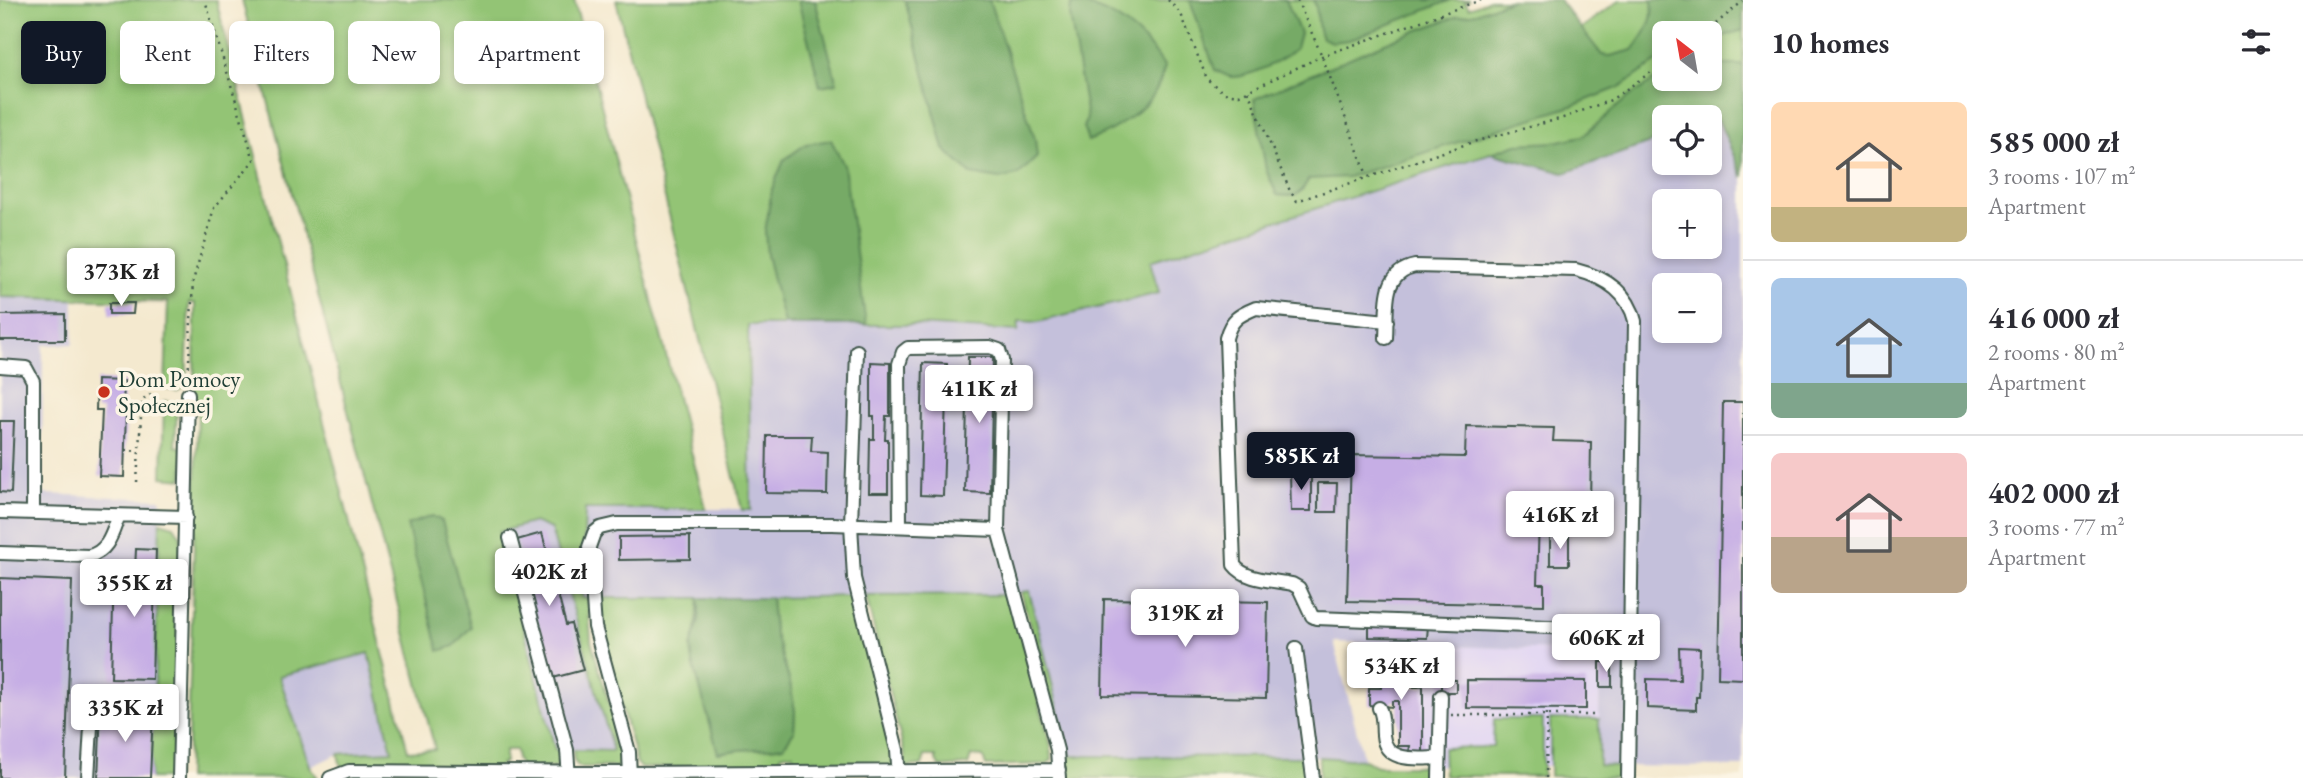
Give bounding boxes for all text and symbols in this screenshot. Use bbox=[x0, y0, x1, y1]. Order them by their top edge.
chip: Buy bbox=[21, 21, 106, 84]
chip: Rent bbox=[120, 21, 215, 84]
chip: Filters bbox=[229, 21, 334, 84]
chip: New bbox=[348, 21, 440, 84]
chip: Apartment bbox=[454, 21, 604, 84]
north arrow bbox=[1652, 21, 1722, 91]
map controls bbox=[1652, 21, 1722, 343]
text: 10 homes bbox=[1771, 23, 1889, 62]
icon: filters bbox=[2237, 23, 2275, 61]
button: locate bbox=[1652, 105, 1722, 175]
text: 585 000 zł bbox=[1988, 122, 2119, 161]
icon: home bbox=[1827, 130, 1911, 214]
text: 3 rooms · 107 m² bbox=[1988, 161, 2136, 191]
button: + bbox=[1652, 189, 1722, 259]
text: Apartment bbox=[1988, 191, 2086, 221]
pin: 373K zł bbox=[56, 248, 186, 308]
text: 373K zł bbox=[83, 256, 159, 286]
button: − bbox=[1652, 273, 1722, 343]
text: 416 000 zł bbox=[1988, 298, 2119, 337]
icon: home bbox=[1827, 306, 1911, 390]
text: 2 rooms · 80 m² bbox=[1988, 337, 2125, 367]
place label: Dom Pomocy Społecznej bbox=[118, 364, 241, 420]
pin: 411K zł bbox=[914, 366, 1044, 425]
text: Apartment bbox=[1988, 367, 2086, 397]
text: 411K zł bbox=[941, 373, 1017, 403]
marker: Dom Pomocy Społecznej bbox=[96, 384, 112, 400]
pin: 585K zł bbox=[1236, 433, 1366, 492]
text: 585K zł bbox=[1263, 440, 1339, 470]
text: 402 000 zł bbox=[1988, 473, 2119, 512]
icon: home bbox=[1827, 481, 1911, 565]
pin: 416K zł bbox=[1495, 491, 1625, 551]
text: 416K zł bbox=[1522, 499, 1598, 529]
text: 3 rooms · 77 m² bbox=[1988, 512, 2125, 542]
text: Apartment bbox=[1988, 542, 2086, 572]
pin: 402K zł bbox=[484, 548, 614, 608]
text: 402K zł bbox=[511, 556, 587, 586]
pin: 355K zł bbox=[69, 560, 199, 619]
text: 355K zł bbox=[96, 567, 172, 597]
pin: 319K zł bbox=[1120, 590, 1250, 649]
text: 319K zł bbox=[1147, 597, 1223, 627]
pin: 606K zł bbox=[1541, 614, 1671, 674]
text: 606K zł bbox=[1568, 622, 1644, 652]
pin: 534K zł bbox=[1336, 642, 1466, 702]
text: 534K zł bbox=[1363, 650, 1439, 680]
pin: 335K zł bbox=[60, 684, 190, 744]
text: 335K zł bbox=[87, 692, 163, 722]

